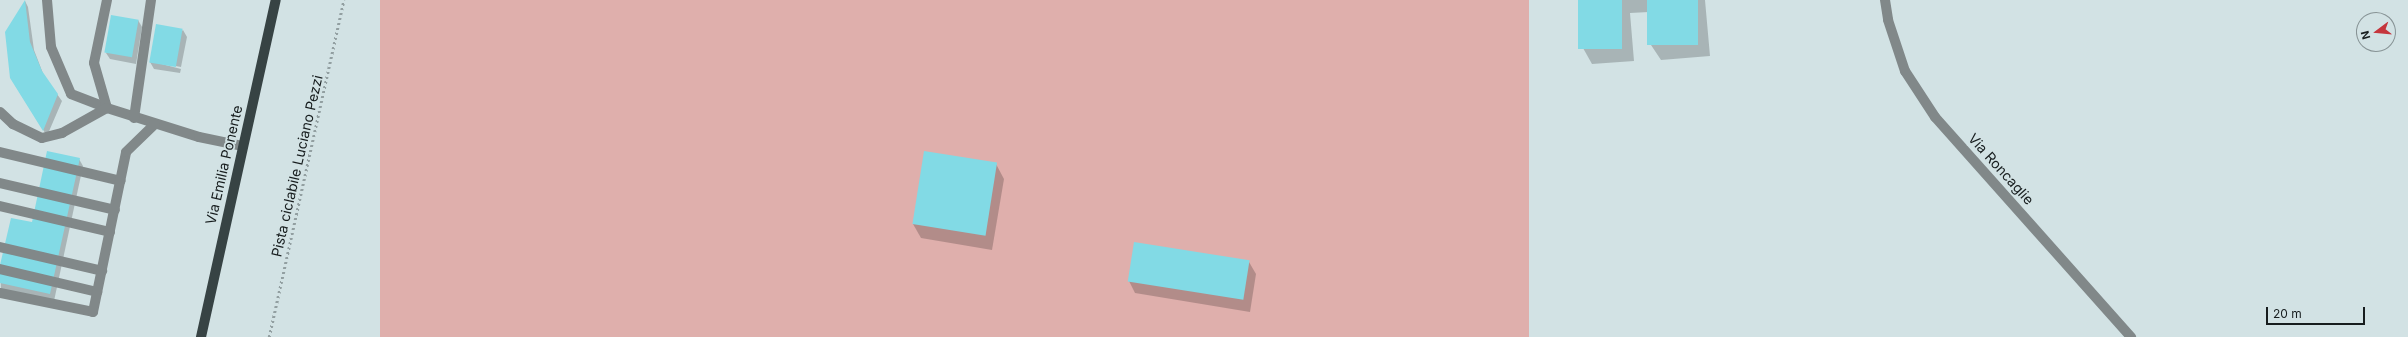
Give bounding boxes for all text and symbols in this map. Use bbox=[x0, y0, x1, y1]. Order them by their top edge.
north arrow bbox=[2356, 12, 2396, 52]
text: N bbox=[2358, 29, 2373, 41]
street label: Pista ciclabile Luciano Pezzi bbox=[268, 74, 326, 258]
street label: Via Emilia Ponente bbox=[202, 104, 246, 226]
street label: Via Roncaglie bbox=[1965, 130, 2037, 208]
scale bar bbox=[2268, 299, 2367, 325]
text: 20 m bbox=[2273, 306, 2302, 321]

